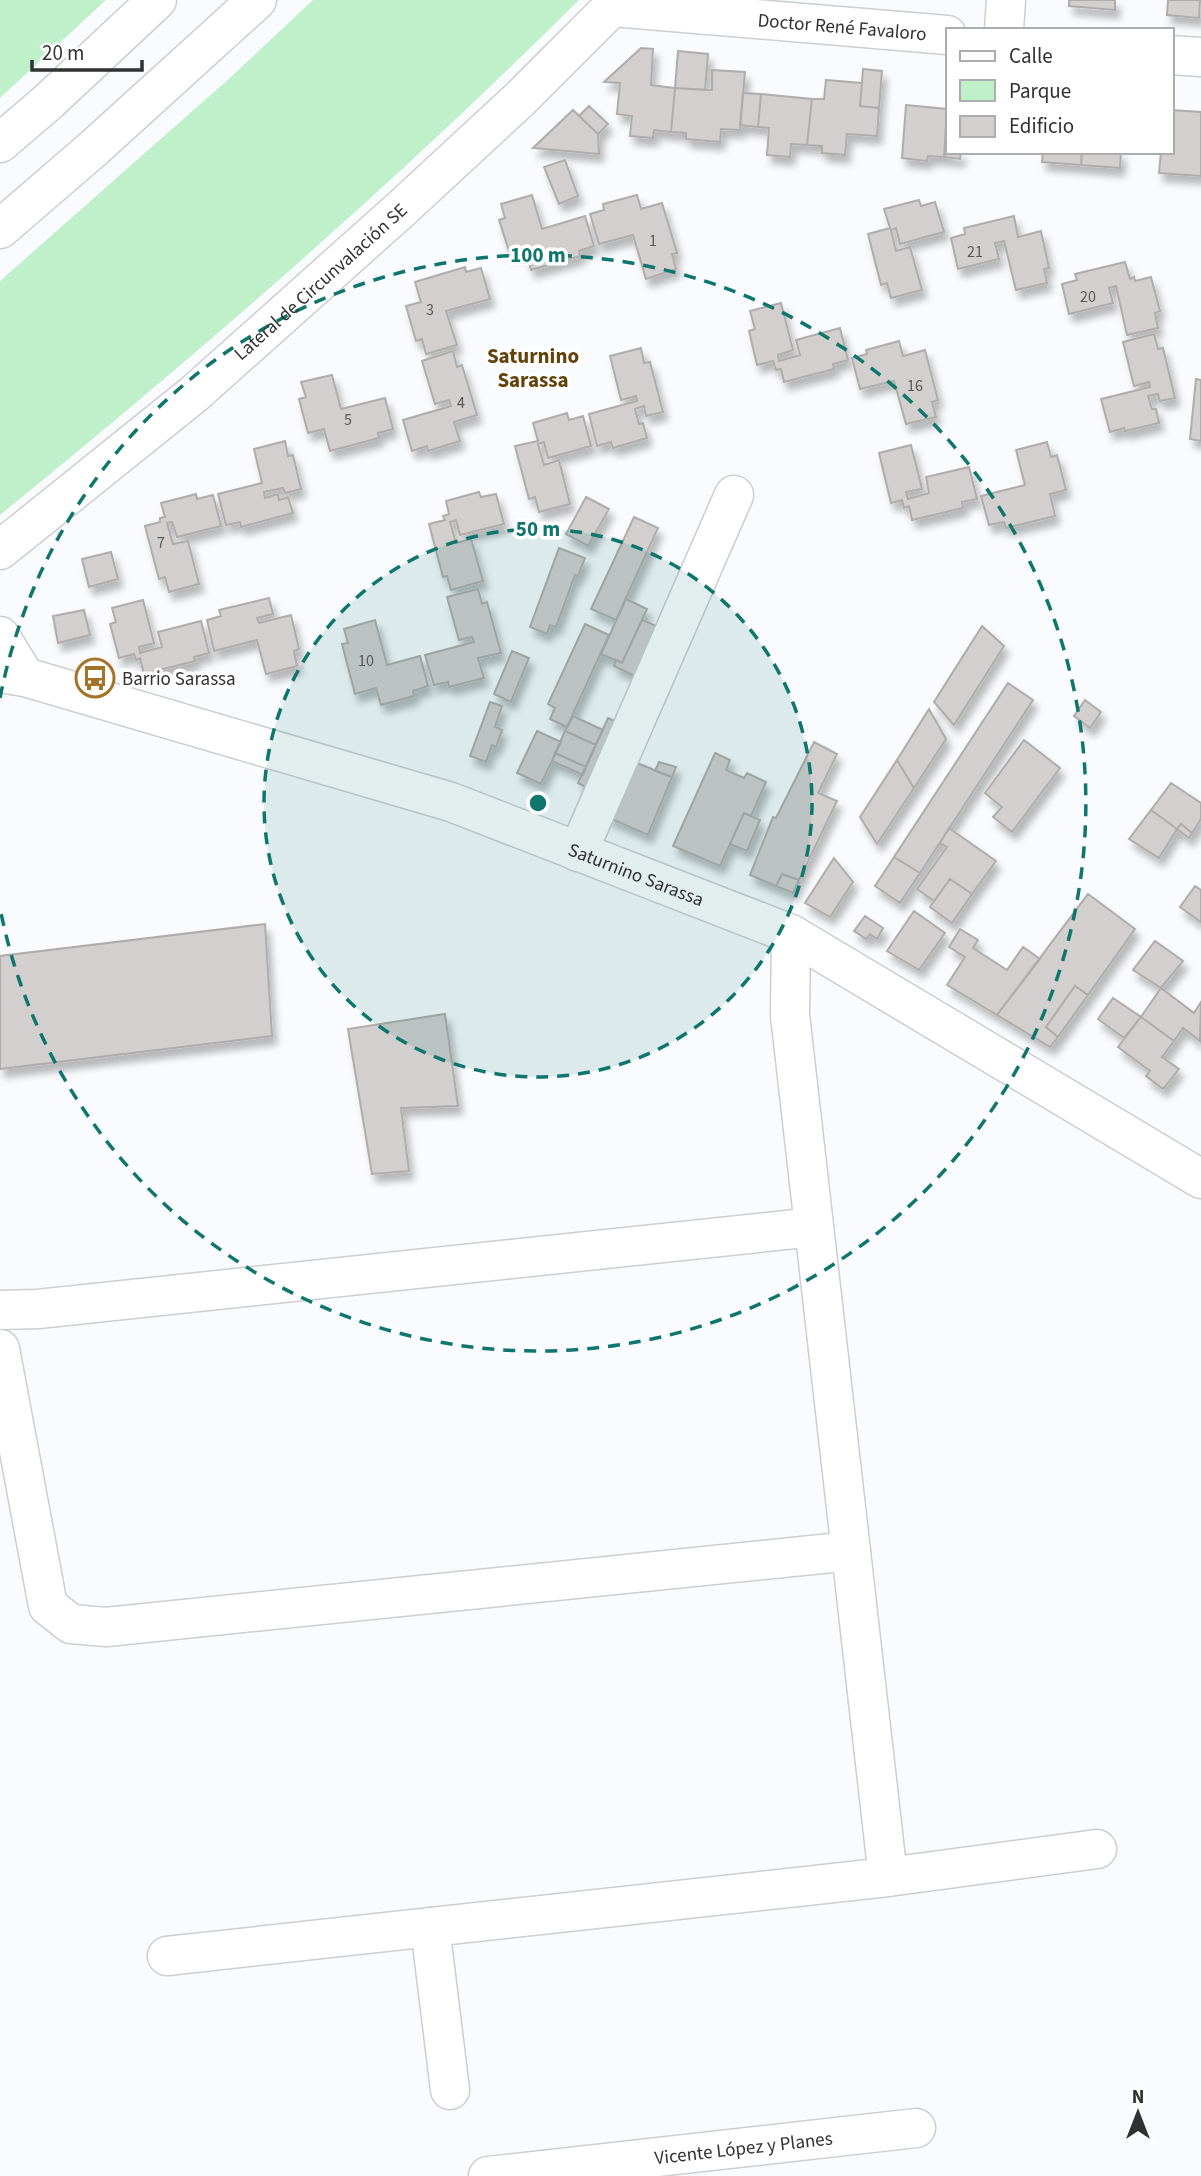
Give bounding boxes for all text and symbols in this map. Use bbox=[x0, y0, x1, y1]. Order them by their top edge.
street label: Doctor René Favaloro bbox=[757, 7, 928, 48]
scale bar bbox=[32, 28, 142, 72]
legend bbox=[946, 28, 1173, 154]
text: 20 m bbox=[42, 38, 84, 68]
text: Calle bbox=[1009, 41, 1053, 71]
text: Parque bbox=[1009, 76, 1071, 106]
text: Edificio bbox=[1009, 111, 1074, 141]
street label: Lateral de Circunvalación SE bbox=[228, 198, 414, 367]
house number: 1 bbox=[649, 230, 657, 252]
text: 100 m bbox=[510, 240, 566, 270]
house number: 21 bbox=[967, 241, 983, 263]
house number: 20 bbox=[1080, 286, 1096, 308]
house number: 3 bbox=[426, 299, 434, 321]
district label: Saturnino Sarassa bbox=[487, 341, 579, 395]
house number: 16 bbox=[907, 375, 923, 397]
house number: 4 bbox=[457, 392, 465, 414]
house number: 5 bbox=[344, 409, 352, 431]
text: 50 m bbox=[516, 514, 560, 544]
house number: 7 bbox=[157, 532, 165, 554]
house number: 10 bbox=[358, 650, 374, 672]
bus stop icon: Barrio Sarassa bbox=[74, 657, 116, 699]
place label: Barrio Sarassa bbox=[122, 666, 236, 693]
centre of rings bbox=[526, 791, 550, 815]
street label: Saturnino Sarassa bbox=[564, 837, 707, 914]
north arrow bbox=[1103, 2078, 1173, 2148]
text: N bbox=[1132, 2084, 1144, 2111]
street label: Vicente López y Planes bbox=[653, 2125, 834, 2172]

